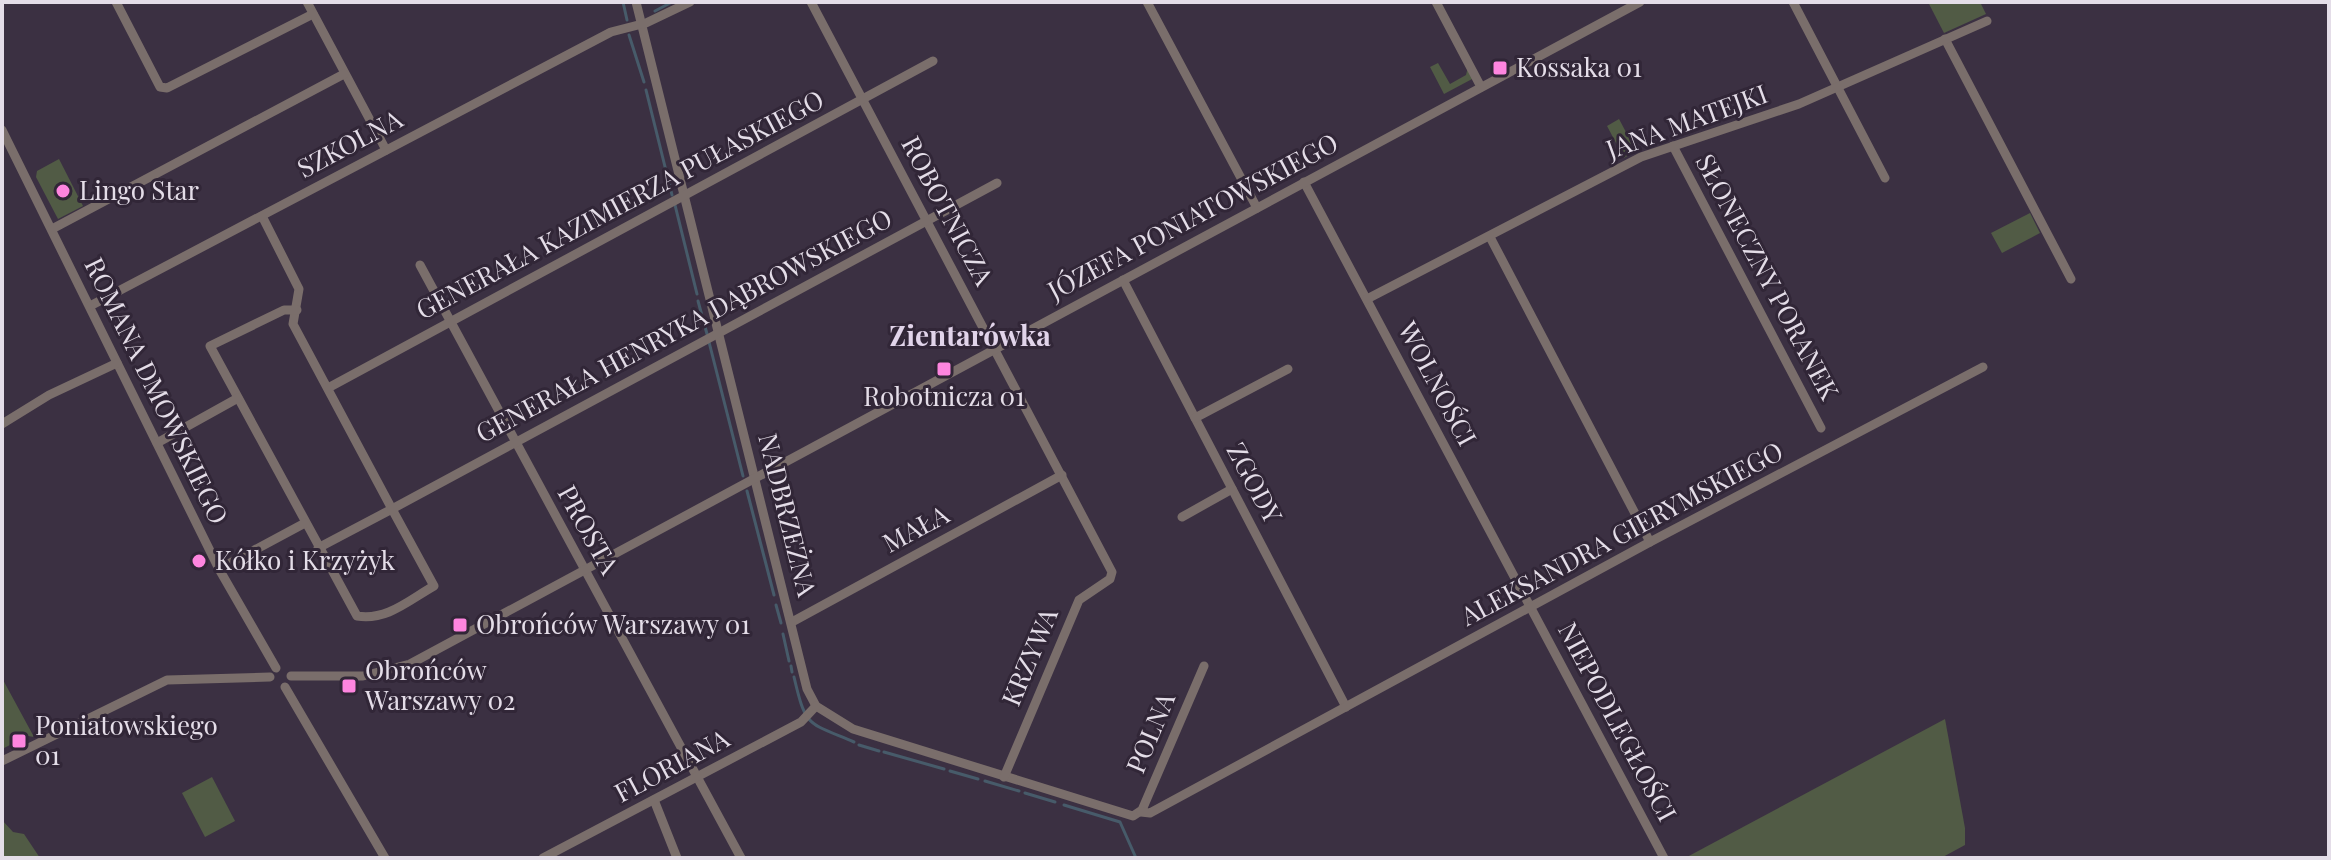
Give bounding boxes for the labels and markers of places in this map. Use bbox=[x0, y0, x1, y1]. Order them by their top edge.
place label: Kossaka 01 bbox=[1516, 49, 1642, 84]
marker: Kossaka 01 bbox=[1491, 59, 1509, 77]
place label: Lingo Star bbox=[79, 172, 200, 207]
marker: Lingo Star bbox=[54, 182, 72, 200]
marker: Robotnicza 01 bbox=[935, 360, 953, 378]
place label: Robotnicza 01 bbox=[863, 378, 1025, 413]
place label: Kółko i Krzyżyk bbox=[215, 542, 396, 577]
marker: Kółko i Krzyżyk bbox=[190, 552, 208, 570]
place label: Obrońców Warszawy 01 bbox=[476, 606, 750, 641]
marker: Obrońców Warszawy 01 bbox=[451, 616, 469, 634]
place label: Obrońców Warszawy 02 bbox=[364, 652, 516, 717]
marker: Obrońców Warszawy 02 bbox=[340, 677, 358, 695]
place label: Poniatowskiego 01 bbox=[35, 707, 218, 772]
marker: Poniatowskiego 01 bbox=[10, 732, 28, 750]

